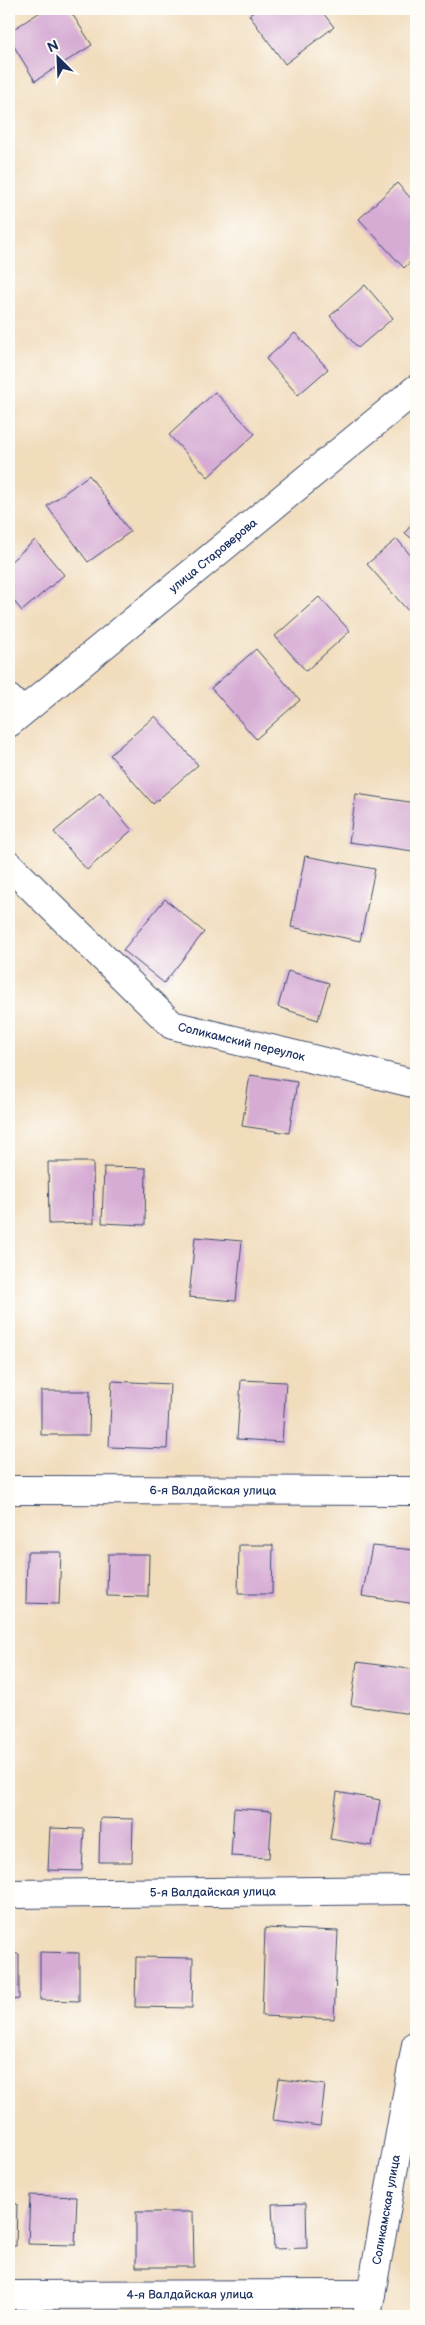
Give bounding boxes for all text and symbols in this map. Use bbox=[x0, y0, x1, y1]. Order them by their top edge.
north arrow bbox=[32, 32, 82, 82]
text: N bbox=[45, 37, 61, 56]
street label: улица Староверова bbox=[166, 515, 260, 596]
street label: Соликамский переулок bbox=[176, 1020, 307, 1065]
street label: 6-я Валдайская улица bbox=[150, 1483, 276, 1499]
street label: 5-я Валдайская улица bbox=[150, 1884, 276, 1901]
street label: Соликамская улица bbox=[369, 2154, 404, 2266]
street label: 4-я Валдайская улица bbox=[127, 2287, 253, 2303]

